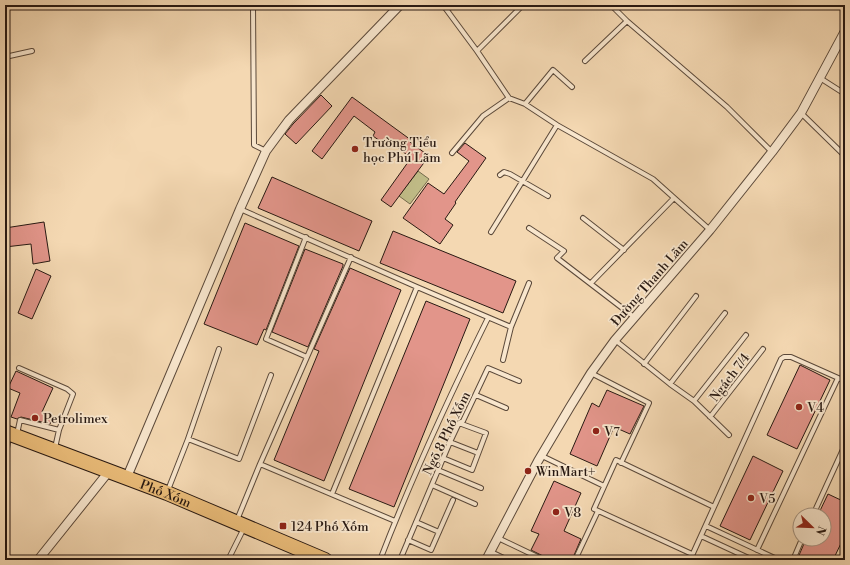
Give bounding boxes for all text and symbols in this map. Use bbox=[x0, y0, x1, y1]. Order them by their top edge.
place label: Trường Tiểu học Phú Lãm bbox=[363, 135, 441, 166]
marker: Trường Tiểu học Phú Lãm bbox=[350, 144, 360, 154]
street label: Đường Thanh Lãm bbox=[608, 235, 692, 329]
street label: Ngách 7/4 bbox=[706, 350, 753, 405]
street label: Ngõ 8 Phố Xốm bbox=[420, 389, 474, 478]
place label: V4 bbox=[806, 400, 824, 416]
marker: V4 bbox=[794, 402, 804, 412]
place label: Petrolimex bbox=[43, 411, 108, 427]
marker: Petrolimex bbox=[30, 413, 40, 423]
place label: V7 bbox=[603, 424, 620, 440]
marker: V7 bbox=[591, 426, 601, 436]
place label: WinMart+ bbox=[535, 464, 596, 480]
marker: WinMart+ bbox=[523, 466, 533, 476]
street label: Phố Xốm bbox=[138, 477, 194, 512]
place label: V5 bbox=[758, 491, 775, 507]
marker: V5 bbox=[746, 493, 756, 503]
place label: V8 bbox=[563, 505, 581, 521]
marker: V8 bbox=[551, 507, 561, 517]
north arrow bbox=[792, 507, 832, 547]
place label: 124 Phố Xốm bbox=[291, 519, 369, 535]
marker: 124 Phố Xốm bbox=[278, 521, 288, 531]
text: N bbox=[812, 524, 828, 538]

